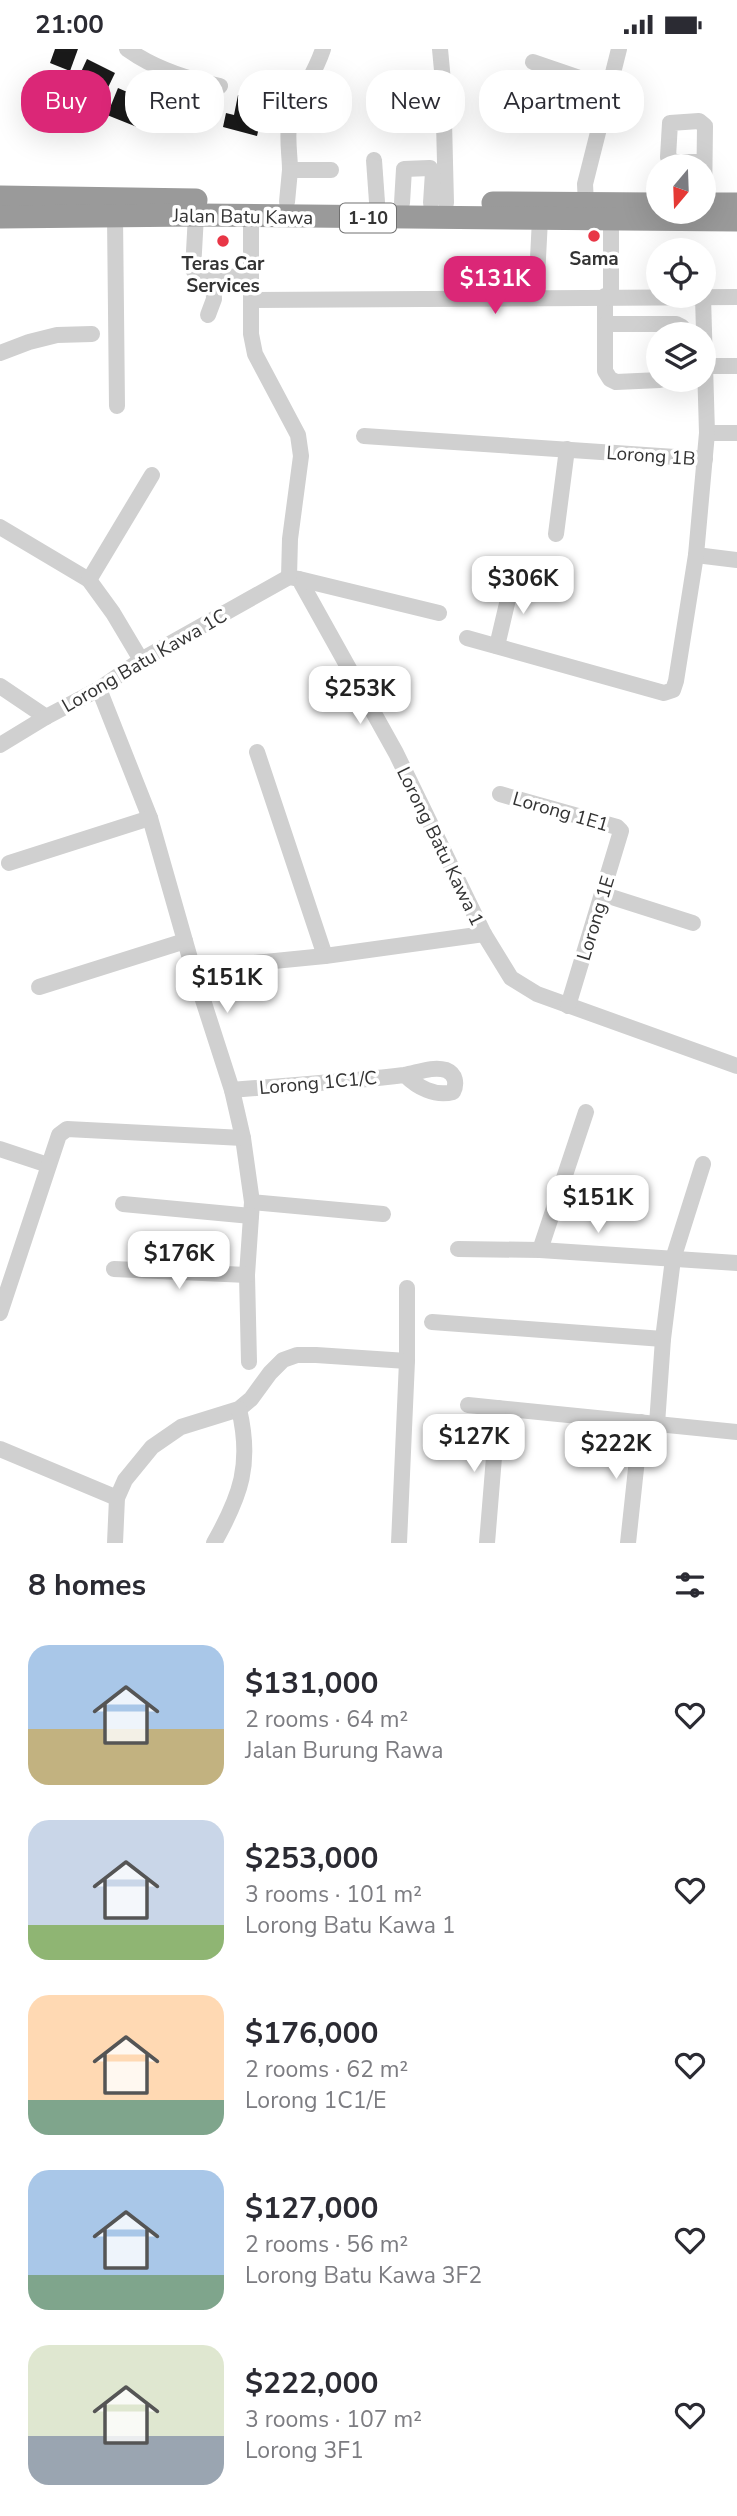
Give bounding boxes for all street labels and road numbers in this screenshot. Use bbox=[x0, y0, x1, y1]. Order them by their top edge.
street label: Jalan Batu Kawa bbox=[172, 203, 313, 231]
road number: 1-10 bbox=[340, 203, 396, 233]
street label: Lorong 1B bbox=[606, 440, 696, 472]
street label: Lorong Batu Kawa 1C bbox=[57, 603, 232, 719]
street label: Lorong Batu Kawa 1 bbox=[390, 763, 490, 930]
street label: Lorong 1E1 bbox=[510, 786, 612, 838]
street label: Lorong 1E bbox=[571, 873, 621, 964]
street label: Lorong 1C1/C bbox=[258, 1065, 378, 1101]

